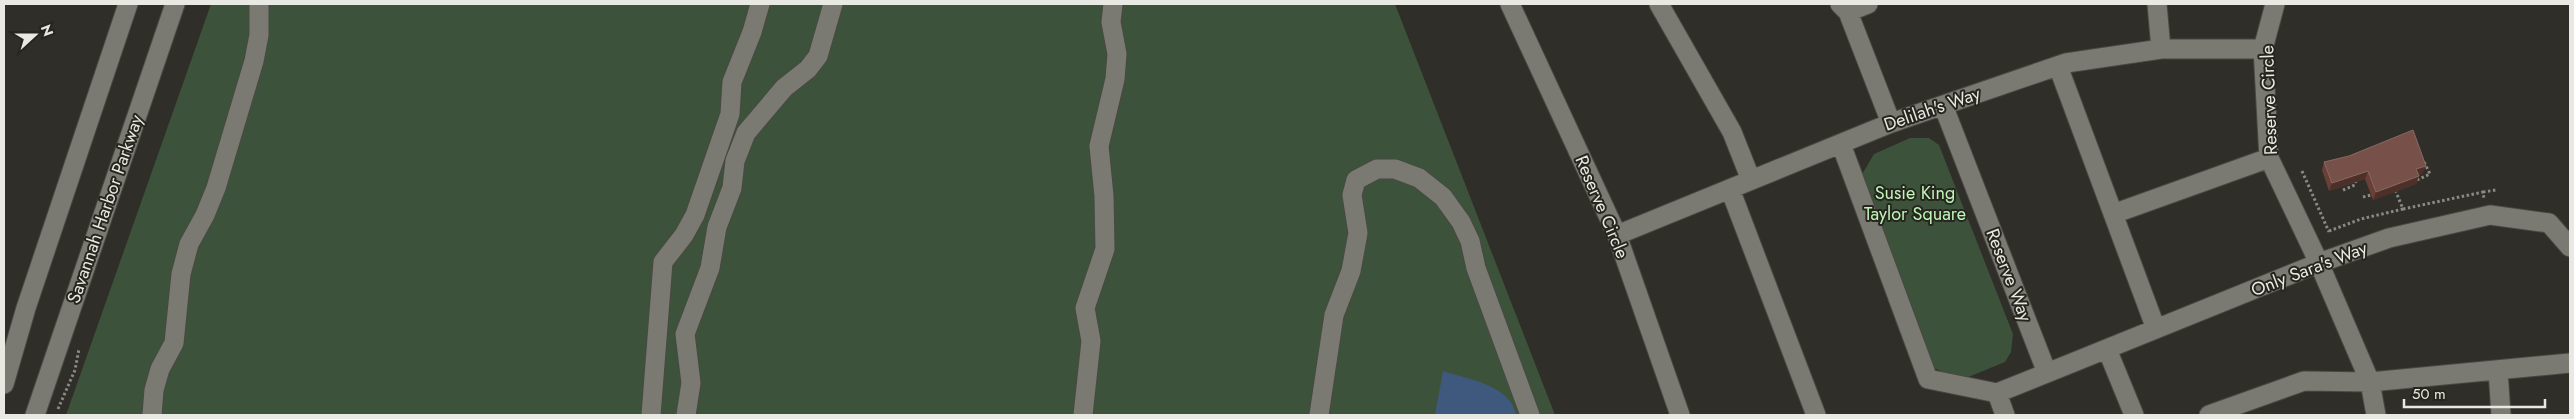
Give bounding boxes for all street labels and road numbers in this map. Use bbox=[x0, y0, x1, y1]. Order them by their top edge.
street label: Reserve Circle bbox=[2254, 45, 2284, 155]
street label: Delilah's Way bbox=[1880, 80, 1984, 138]
street label: Savannah Harbor Parkway bbox=[60, 111, 150, 307]
street label: Reserve Circle bbox=[1569, 151, 1635, 263]
street label: Reserve Way bbox=[1979, 225, 2039, 325]
street label: Only Sara's Way bbox=[2247, 235, 2371, 303]

